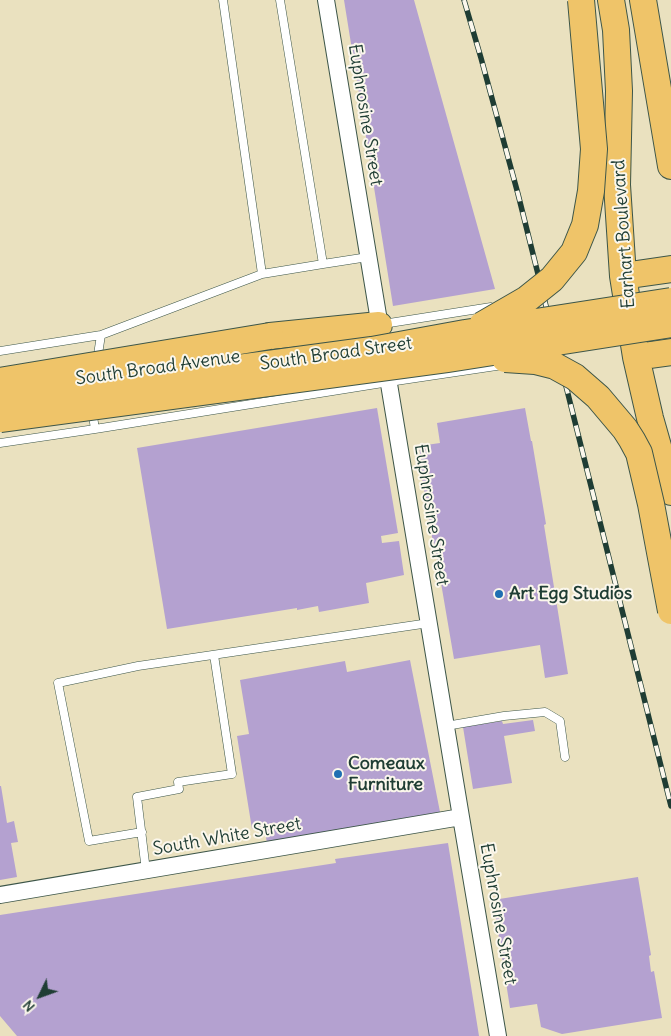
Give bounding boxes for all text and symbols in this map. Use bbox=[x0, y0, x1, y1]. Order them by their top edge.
street label: Euphrosine Street bbox=[343, 42, 387, 188]
street label: Earhart Boulevard bbox=[608, 159, 640, 309]
street label: South Broad Street bbox=[258, 333, 414, 375]
street label: South Broad Avenue bbox=[74, 346, 242, 390]
street label: Euphrosine Street bbox=[409, 442, 453, 588]
place label: Art Egg Studios bbox=[509, 583, 632, 605]
marker: Art Egg Studios bbox=[493, 588, 505, 600]
place label: Comeaux Furniture bbox=[348, 753, 425, 796]
marker: Comeaux Furniture bbox=[332, 768, 344, 780]
street label: South White Street bbox=[151, 813, 303, 861]
street label: Euphrosine Street bbox=[475, 842, 521, 986]
north arrow bbox=[15, 971, 65, 1021]
text: N bbox=[19, 996, 39, 1016]

